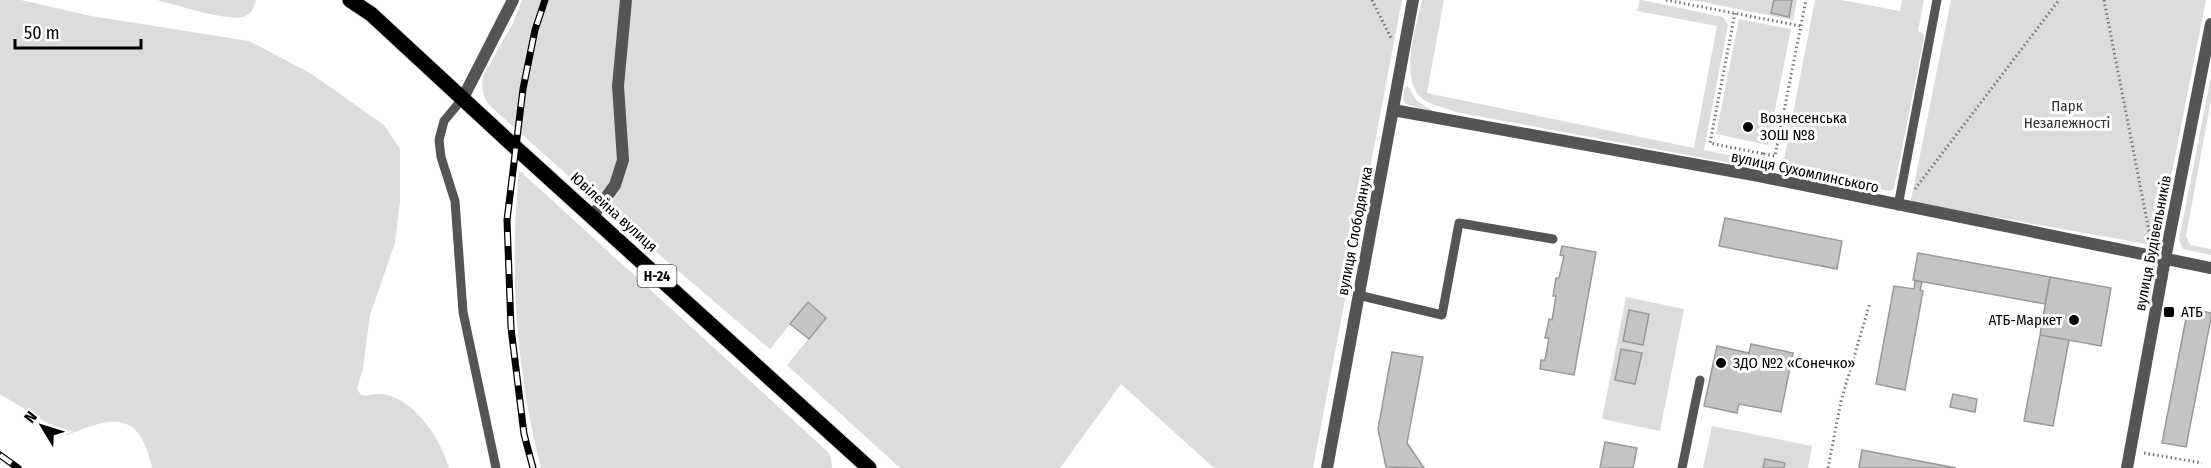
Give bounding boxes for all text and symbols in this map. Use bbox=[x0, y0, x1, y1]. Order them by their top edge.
scale bar bbox=[15, 12, 141, 50]
text: 50 m bbox=[24, 22, 60, 44]
park label: Парк Незалежності bbox=[2024, 97, 2110, 132]
place label: Вознесенська ЗОШ №8 bbox=[1760, 109, 1847, 144]
marker: Вознесенська ЗОШ №8 bbox=[1741, 120, 1755, 134]
street label: вулиця Сухомлинського bbox=[1729, 148, 1881, 196]
street label: вулиця Слободянука bbox=[1334, 165, 1376, 297]
street label: Ювілейна вулиця bbox=[567, 168, 661, 256]
street label: вулиця Будівельників bbox=[2131, 174, 2175, 312]
road number: Н-24 bbox=[638, 265, 676, 287]
place label: АТБ bbox=[2181, 303, 2203, 321]
marker: АТБ bbox=[2162, 305, 2176, 319]
place label: АТБ-Маркет bbox=[1988, 311, 2063, 329]
marker: АТБ-Маркет bbox=[2067, 313, 2081, 327]
place label: ЗДО №2 «Сонечко» bbox=[1733, 354, 1855, 372]
marker: ЗДО №2 «Сонечко» bbox=[1714, 356, 1728, 370]
north arrow bbox=[12, 396, 72, 456]
text: N bbox=[20, 407, 41, 427]

